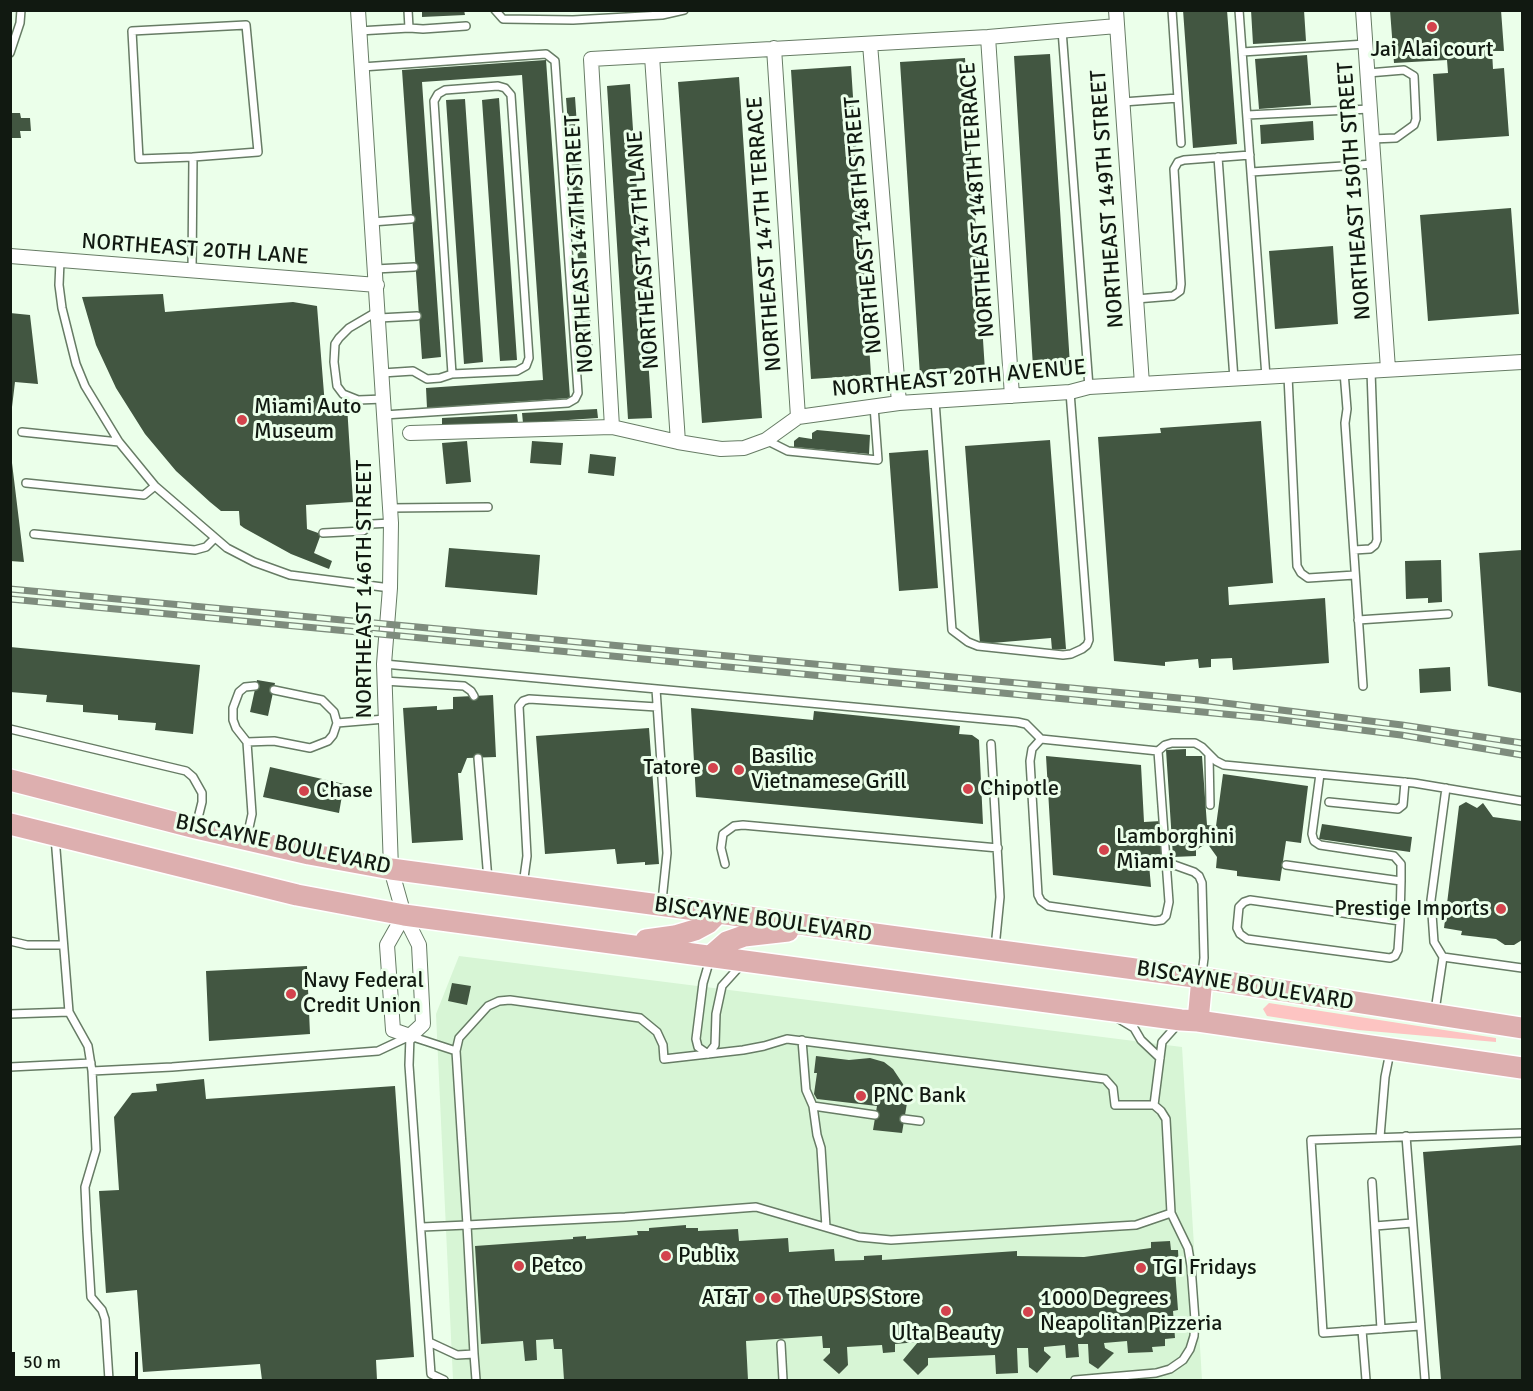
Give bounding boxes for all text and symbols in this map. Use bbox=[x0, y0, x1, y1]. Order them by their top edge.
marker: Jai Alai court bbox=[1425, 20, 1439, 34]
place label: Jai Alai court bbox=[1371, 37, 1493, 63]
street label: NORTHEAST 148TH TERRACE bbox=[955, 61, 1001, 339]
street label: NORTHEAST 150TH STREET bbox=[1333, 61, 1377, 321]
street label: NORTHEAST 149TH STREET bbox=[1086, 69, 1130, 329]
street label: NORTHEAST 147TH TERRACE bbox=[742, 95, 788, 373]
street label: NORTHEAST 148TH STREET bbox=[840, 95, 888, 355]
street label: NORTHEAST 147TH STREET bbox=[560, 114, 600, 374]
street label: NORTHEAST 147TH LANE bbox=[622, 130, 666, 370]
street label: NORTHEAST 20TH LANE bbox=[81, 229, 309, 271]
street label: NORTHEAST 20TH AVENUE bbox=[831, 355, 1087, 403]
place label: Miami Auto Museum bbox=[254, 394, 361, 446]
marker: Miami Auto Museum bbox=[235, 413, 249, 427]
street label: NORTHEAST 146TH STREET bbox=[352, 460, 378, 718]
place label: Basilic Vietnamese Grill bbox=[751, 744, 907, 796]
place label: Tatore bbox=[643, 755, 701, 781]
marker: Tatore bbox=[706, 761, 720, 775]
marker: Basilic Vietnamese Grill bbox=[732, 763, 746, 777]
place label: Chipotle bbox=[980, 776, 1059, 802]
place label: Chase bbox=[316, 778, 373, 804]
marker: Chipotle bbox=[961, 782, 975, 796]
marker: Chase bbox=[297, 784, 311, 798]
street label: BISCAYNE BOULEVARD bbox=[173, 809, 393, 881]
place label: Lamborghini Miami bbox=[1116, 824, 1234, 876]
marker: Lamborghini Miami bbox=[1097, 843, 1111, 857]
street label: BISCAYNE BOULEVARD bbox=[653, 892, 873, 948]
place label: Prestige Imports bbox=[1334, 896, 1489, 922]
marker: Prestige Imports bbox=[1494, 902, 1508, 916]
street label: BISCAYNE BOULEVARD bbox=[1135, 956, 1355, 1016]
place label: Navy Federal Credit Union bbox=[303, 968, 424, 1020]
marker: Navy Federal Credit Union bbox=[284, 987, 298, 1001]
place label: PNC Bank bbox=[873, 1083, 966, 1109]
marker: PNC Bank bbox=[854, 1089, 868, 1103]
place label: Publix bbox=[678, 1243, 736, 1269]
marker: Publix bbox=[659, 1249, 673, 1263]
place label: Petco bbox=[531, 1253, 583, 1279]
place label: TGI Fridays bbox=[1153, 1255, 1257, 1281]
marker: Petco bbox=[512, 1259, 526, 1273]
marker: TGI Fridays bbox=[1134, 1261, 1148, 1275]
place label: AT&T bbox=[701, 1285, 748, 1311]
place label: The UPS Store bbox=[788, 1285, 921, 1311]
place label: 1000 Degrees Neapolitan Pizzeria bbox=[1040, 1286, 1222, 1338]
marker: AT&T bbox=[753, 1291, 767, 1305]
marker: The UPS Store bbox=[769, 1291, 783, 1305]
marker: Ulta Beauty bbox=[939, 1304, 953, 1318]
marker: 1000 Degrees Neapolitan Pizzeria bbox=[1021, 1305, 1035, 1319]
place label: Ulta Beauty bbox=[891, 1321, 1001, 1347]
scale bar bbox=[15, 1340, 141, 1378]
text: 50 m bbox=[23, 1351, 61, 1373]

